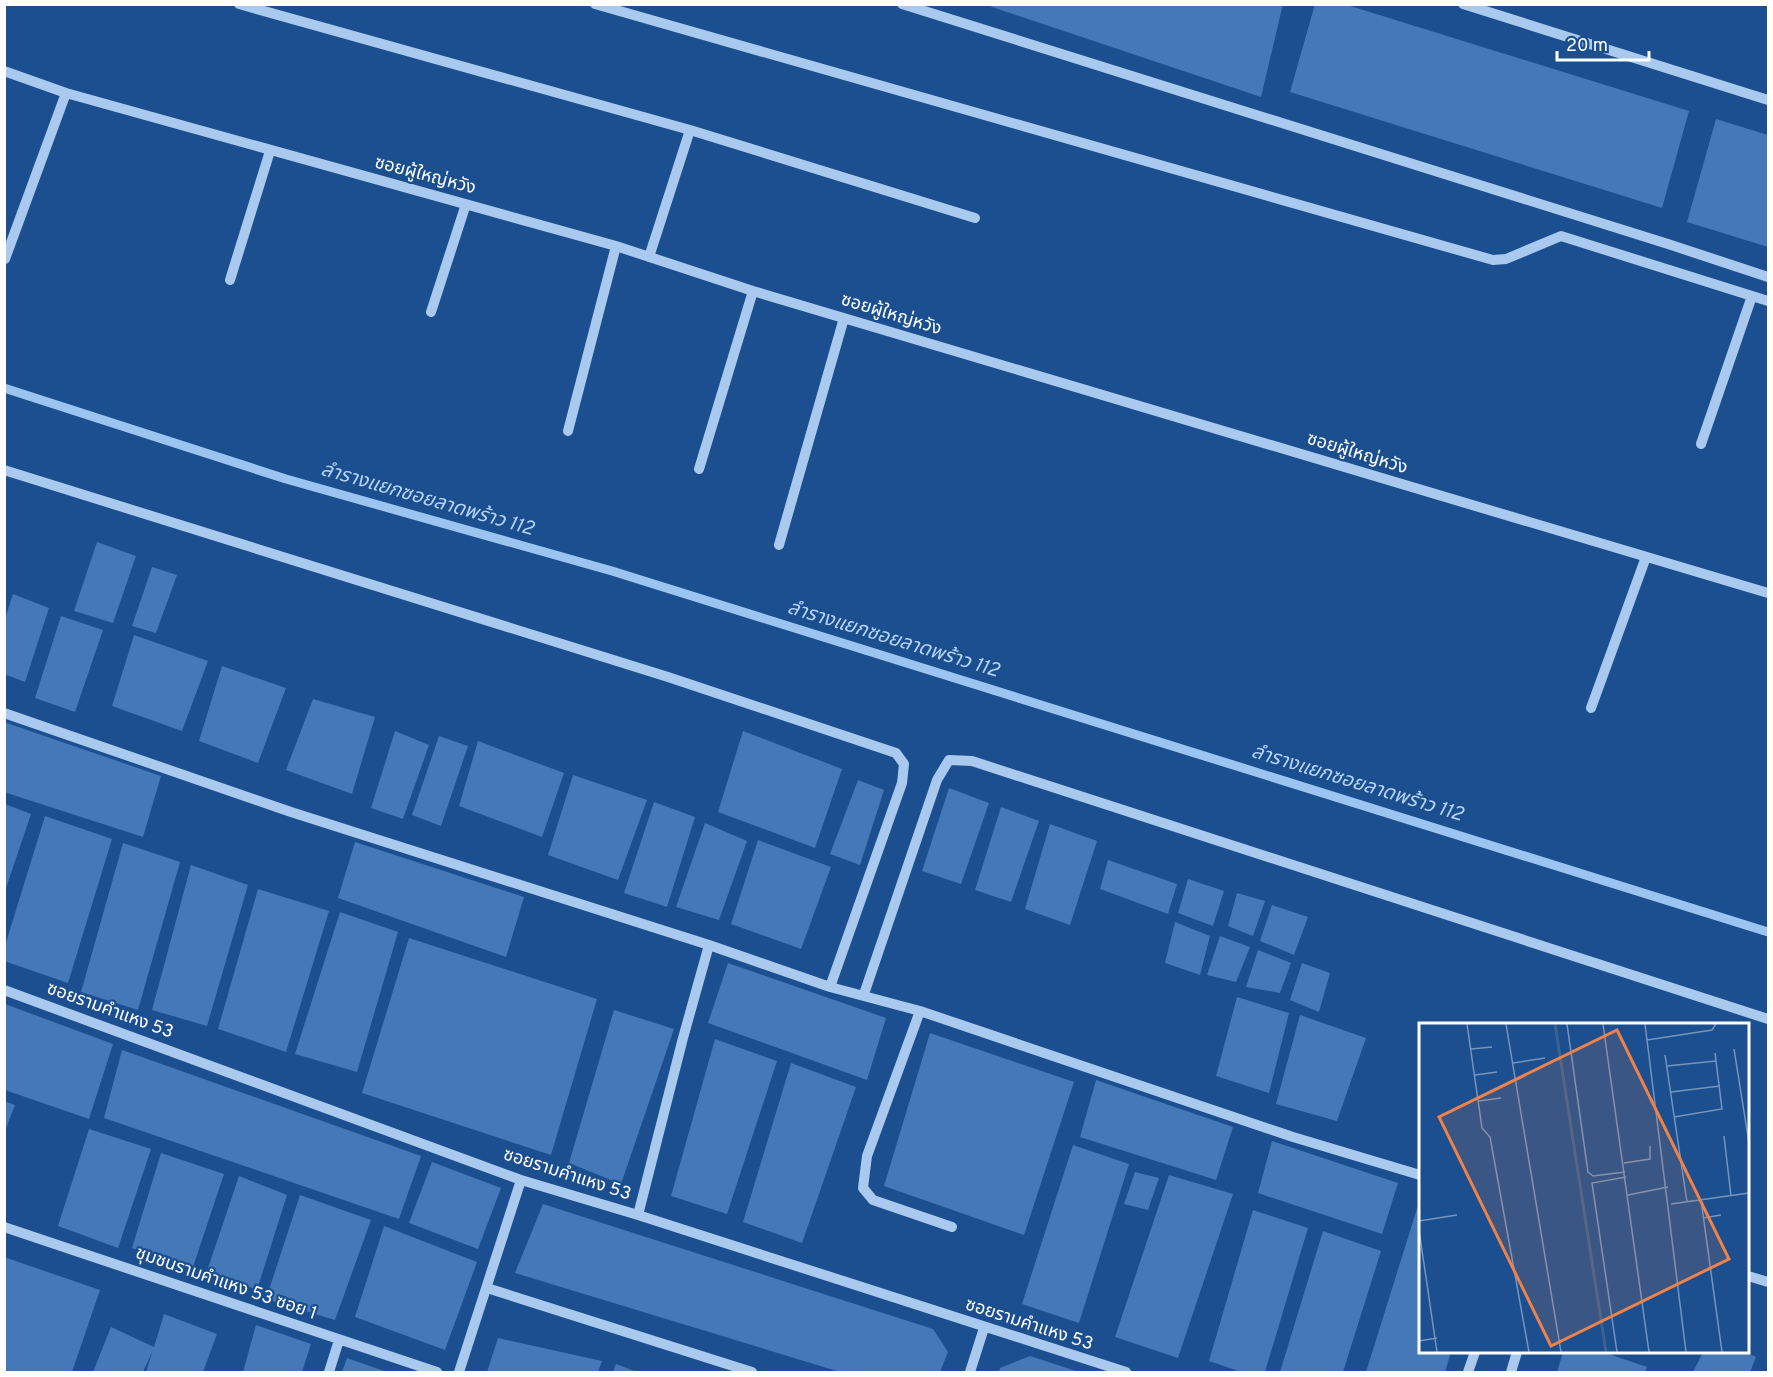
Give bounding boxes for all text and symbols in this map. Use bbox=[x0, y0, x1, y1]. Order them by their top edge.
scale bar bbox=[1557, 24, 1648, 62]
text: 20 m bbox=[1566, 35, 1608, 58]
street label: ซอยผู้ใหญ่หวัง bbox=[372, 151, 478, 201]
street label: ซอยผู้ใหญ่หวัง bbox=[838, 289, 944, 341]
street label: ซอยผู้ใหญ่หวัง bbox=[1304, 428, 1410, 480]
water label: ลำรางแยกซอยลาดพร้าว 112 bbox=[318, 457, 538, 543]
water label: ลำรางแยกซอยลาดพร้าว 112 bbox=[784, 595, 1004, 685]
water label: ลำรางแยกซอยลาดพร้าว 112 bbox=[1248, 739, 1468, 829]
street label: ซอยรามคำแหง 53 bbox=[43, 977, 177, 1045]
inset map bbox=[1419, 1023, 1749, 1353]
street label: ซอยรามคำแหง 53 bbox=[500, 1143, 634, 1207]
street label: ชุมชนรามคำแหง 53 ซอย 1 bbox=[132, 1242, 320, 1326]
street label: ซอยรามคำแหง 53 bbox=[962, 1293, 1096, 1357]

